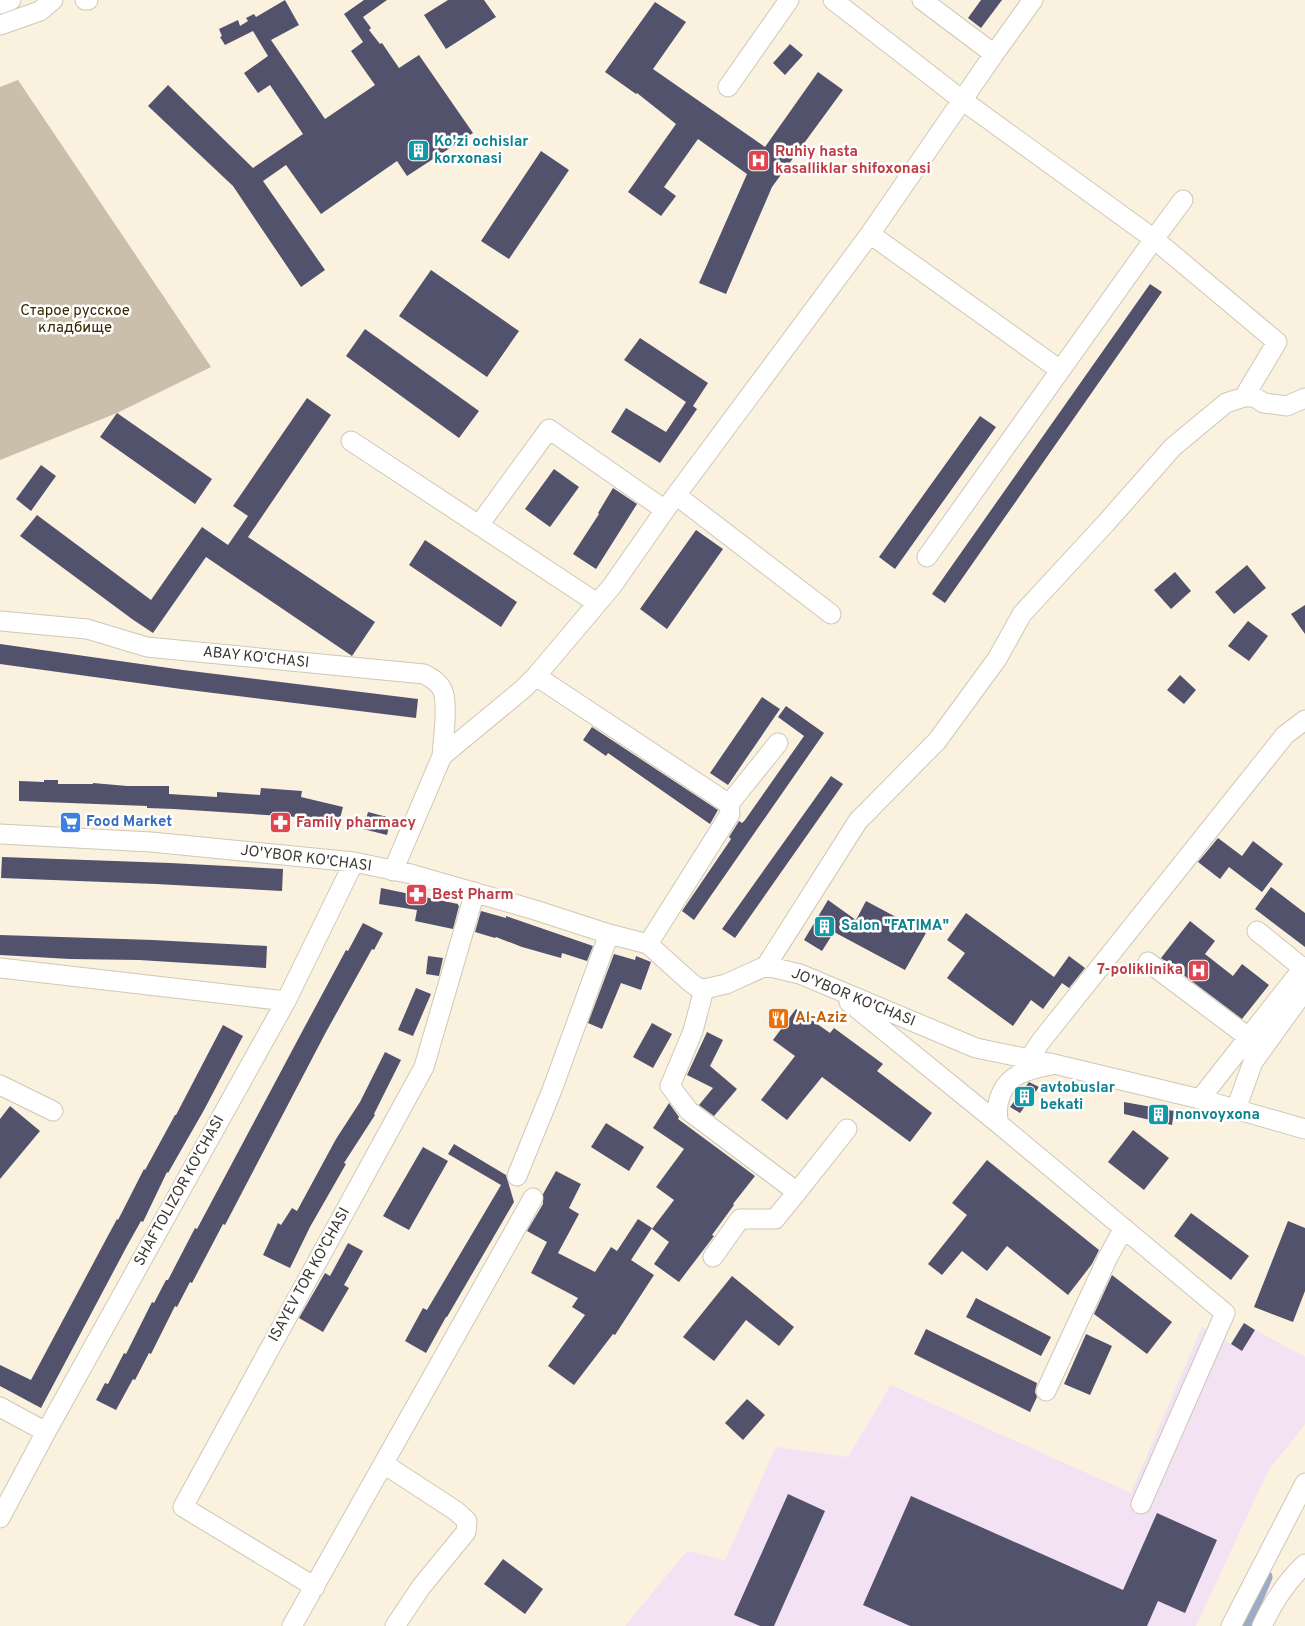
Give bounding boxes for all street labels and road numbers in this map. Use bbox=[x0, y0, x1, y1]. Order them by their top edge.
street label: ABAY KO'CHASI bbox=[202, 643, 310, 673]
street label: JO'YBOR KO'CHASI bbox=[239, 842, 373, 876]
street label: JO'YBOR KO'CHASI bbox=[788, 964, 918, 1032]
street label: SHAFTOLIZOR KO'CHASI bbox=[131, 1112, 229, 1270]
street label: ISAYEV TOR KO'CHASI bbox=[265, 1205, 355, 1345]

